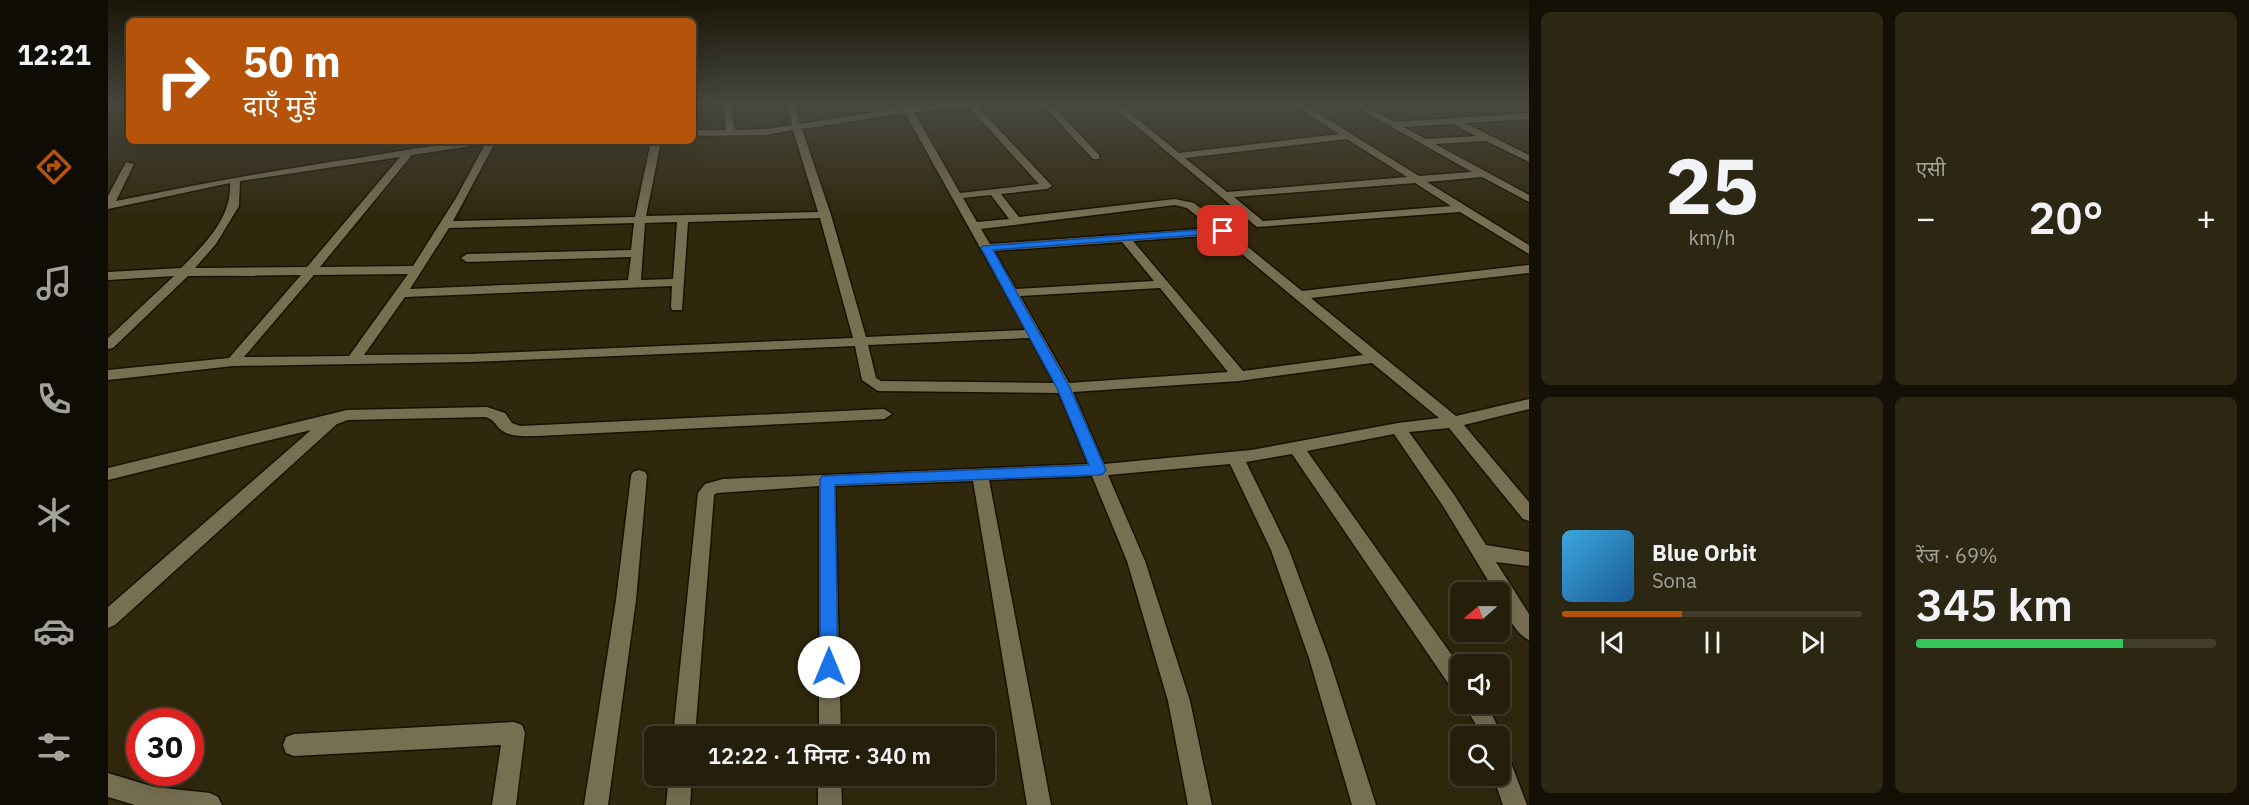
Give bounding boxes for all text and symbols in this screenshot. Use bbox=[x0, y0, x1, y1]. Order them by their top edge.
text: 50 m bbox=[243, 34, 341, 89]
text: 12:21 bbox=[17, 37, 91, 72]
icon: right bbox=[144, 42, 222, 120]
text: दाएँ मुड़ें bbox=[243, 87, 316, 122]
text: 25 bbox=[1665, 134, 1759, 235]
icon: directions bbox=[33, 146, 75, 188]
text: एसी bbox=[1916, 155, 1946, 182]
text: 20° bbox=[2028, 188, 2104, 246]
text: − bbox=[1916, 196, 1936, 239]
text: + bbox=[2196, 196, 2216, 239]
pin bbox=[1197, 205, 1248, 256]
icon: arrive bbox=[1206, 214, 1239, 247]
text: km/h bbox=[1688, 224, 1736, 251]
icon: music bbox=[33, 262, 75, 304]
icon: phone bbox=[33, 378, 75, 420]
icon: climate bbox=[33, 494, 75, 536]
text: Blue Orbit bbox=[1652, 538, 1757, 567]
text: रेंज · 69% bbox=[1916, 542, 1998, 569]
text: Sona bbox=[1652, 567, 1697, 594]
text: 345 km bbox=[1916, 575, 2073, 633]
north arrow bbox=[1450, 582, 1510, 642]
map controls bbox=[1450, 582, 1510, 786]
icon: car bbox=[33, 610, 75, 652]
icon: previous bbox=[1596, 626, 1629, 659]
icon: pause bbox=[1696, 626, 1729, 659]
icon: next bbox=[1796, 626, 1829, 659]
position arrow bbox=[797, 635, 861, 699]
button: sound bbox=[1450, 654, 1510, 714]
speed limit sign: 30 bbox=[126, 708, 204, 786]
icon: filters bbox=[33, 726, 75, 768]
button: search bbox=[1450, 726, 1510, 786]
text: 12:22 · 1 मिनट · 340 m bbox=[708, 741, 931, 770]

